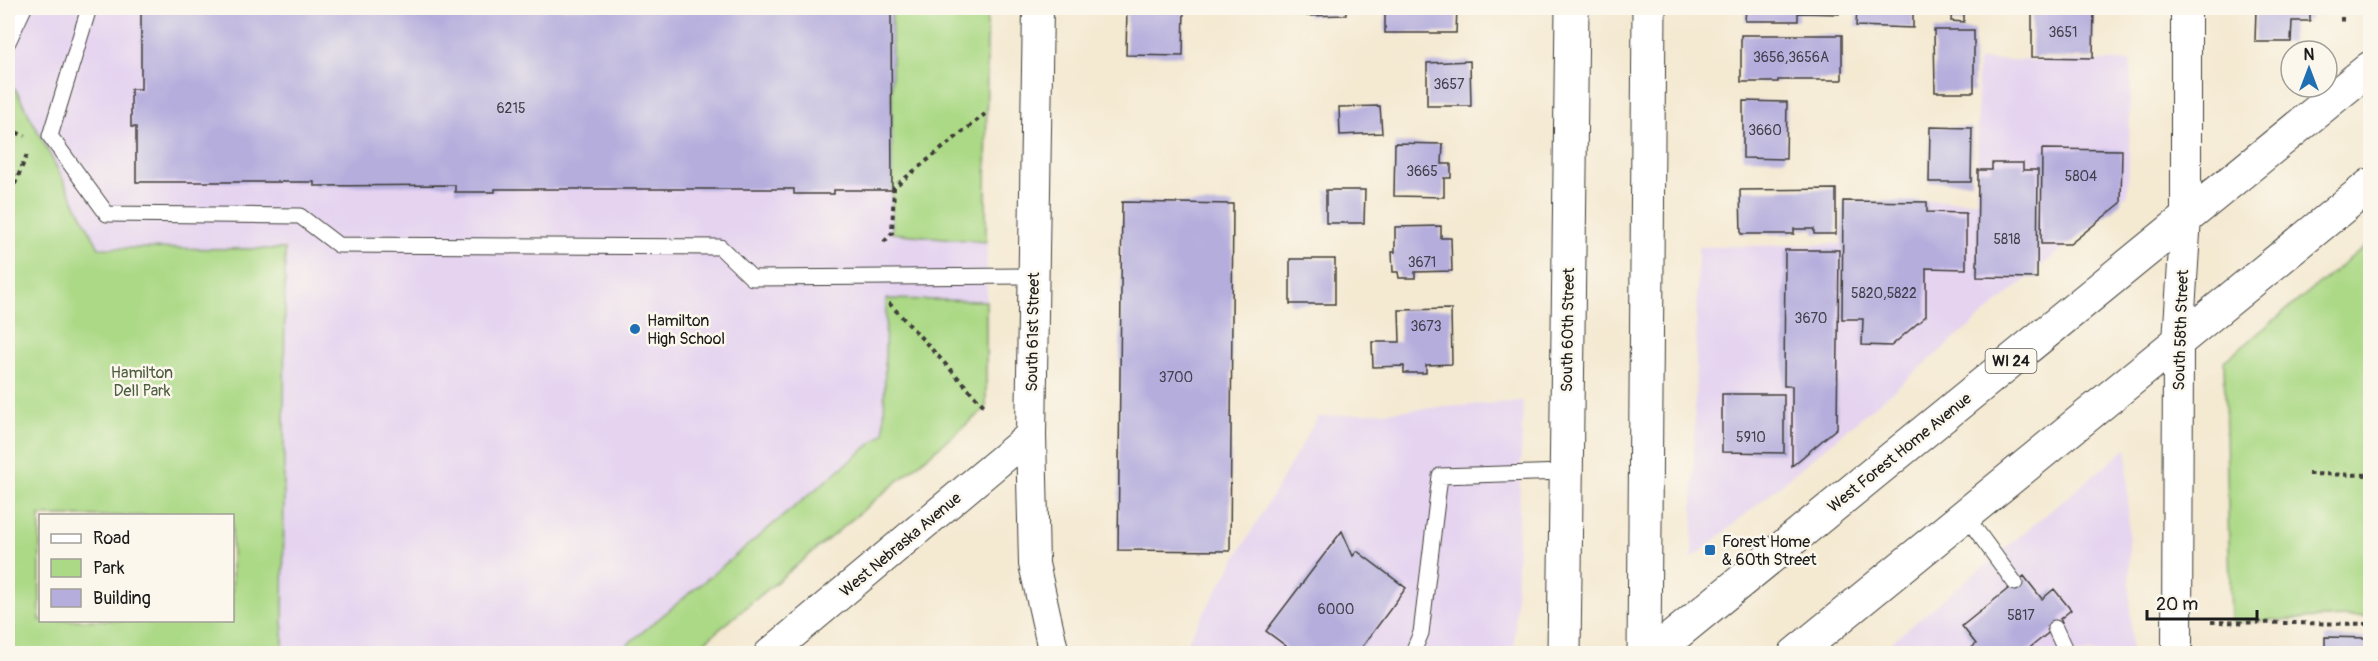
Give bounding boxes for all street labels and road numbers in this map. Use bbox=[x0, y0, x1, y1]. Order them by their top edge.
street label: South 60th Street bbox=[1557, 267, 1579, 392]
street label: South 58th Street bbox=[2169, 269, 2193, 391]
street label: South 61st Street bbox=[1022, 272, 1044, 392]
road number: WI 24 bbox=[1986, 349, 2036, 373]
street label: West Forest Home Avenue bbox=[1824, 388, 1976, 517]
street label: West Nebraska Avenue bbox=[836, 488, 965, 601]

